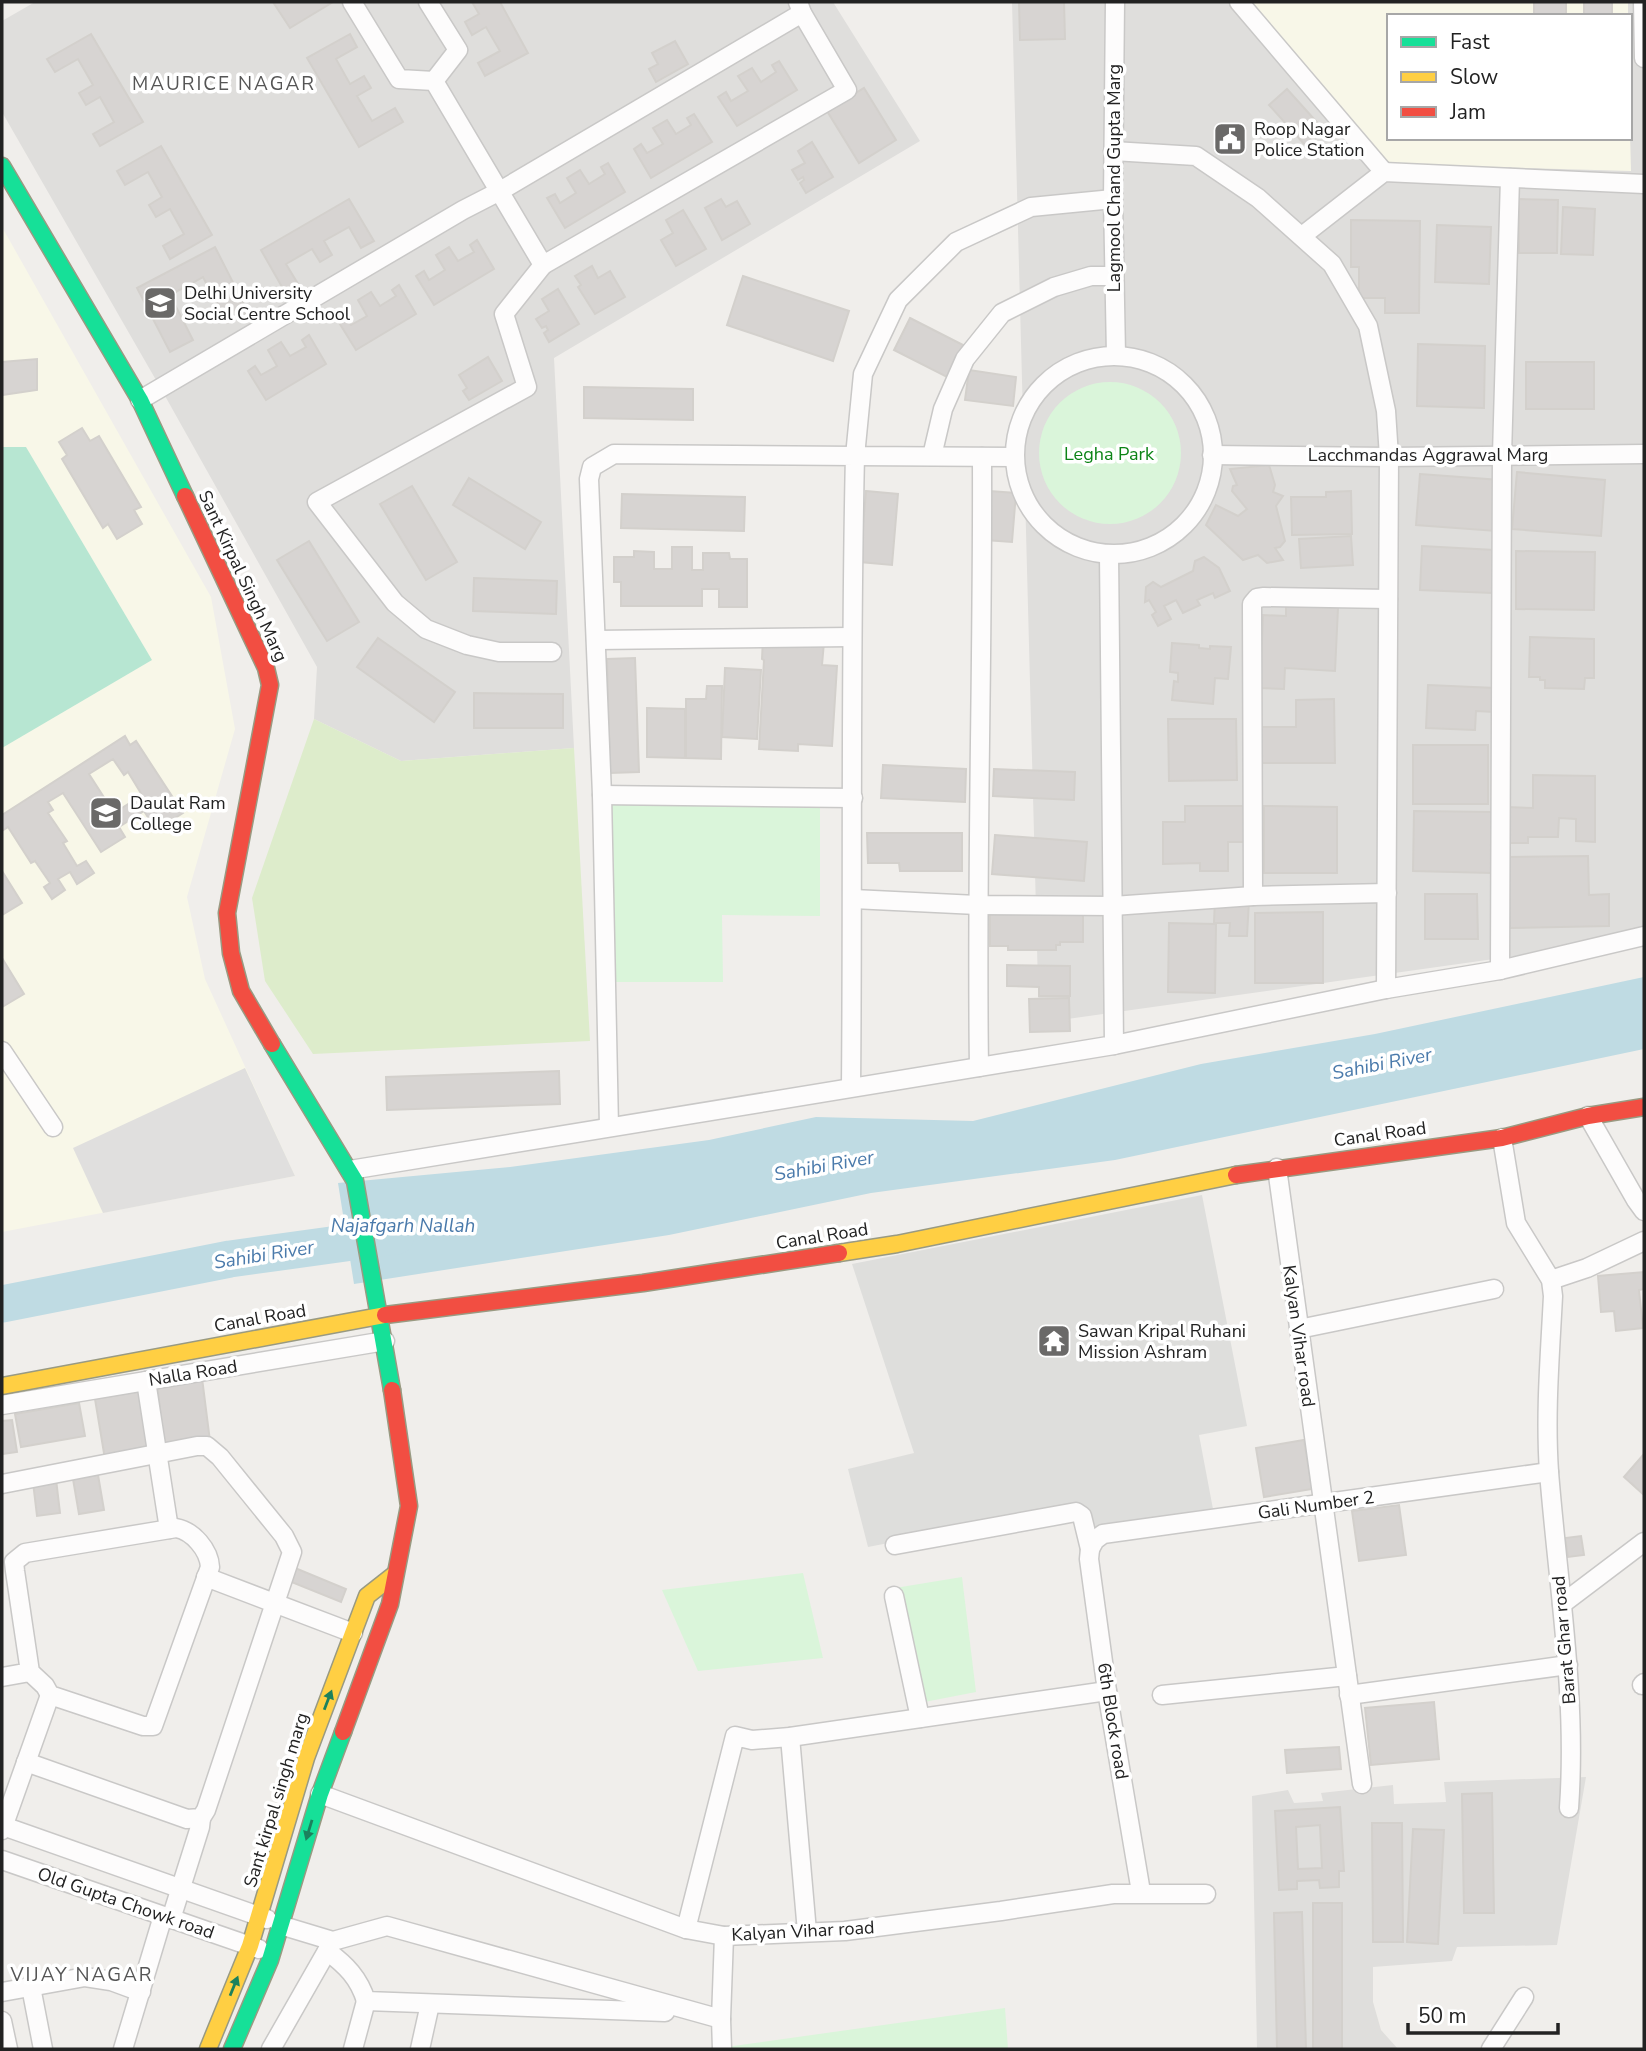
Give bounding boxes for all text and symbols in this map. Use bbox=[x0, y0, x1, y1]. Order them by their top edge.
legend bbox=[1387, 14, 1632, 140]
text: Fast bbox=[1450, 28, 1490, 56]
text: Slow bbox=[1450, 63, 1499, 91]
street label: Lagmool Chand Gupta Marg bbox=[1102, 64, 1126, 292]
district label: MAURICE NAGAR bbox=[132, 71, 316, 97]
text: Jam bbox=[1449, 98, 1486, 126]
place label: Roop Nagar Police Station bbox=[1254, 117, 1364, 162]
public building icon: Roop Nagar Police Station bbox=[1211, 120, 1249, 158]
place label: Delhi University Social Centre School bbox=[184, 281, 351, 326]
school or university icon: Delhi University Social Centre School bbox=[141, 284, 179, 322]
park label: Legha Park bbox=[1064, 442, 1155, 466]
street label: Lacchmandas Aggrawal Marg bbox=[1308, 443, 1548, 467]
street label: Sant Kirpal Singh Marg bbox=[193, 487, 293, 665]
place label: Daulat Ram College bbox=[130, 791, 226, 836]
school or university icon: Daulat Ram College bbox=[87, 794, 125, 832]
water label: Sahibi River bbox=[1330, 1041, 1435, 1086]
street label: Canal Road bbox=[1332, 1116, 1428, 1152]
water label: Sahibi River bbox=[772, 1144, 877, 1188]
water label: Najafgarh Nallah bbox=[331, 1213, 475, 1239]
street label: Canal Road bbox=[774, 1217, 870, 1255]
water label: Sahibi River bbox=[212, 1234, 317, 1276]
street label: Kalyan Vihar road bbox=[1277, 1263, 1321, 1409]
street label: Canal Road bbox=[212, 1298, 308, 1338]
place label: Sawan Kripal Ruhani Mission Ashram bbox=[1078, 1319, 1246, 1364]
temple icon: Sawan Kripal Ruhani Mission Ashram bbox=[1035, 1322, 1073, 1360]
street label: Nalla Road bbox=[147, 1354, 239, 1392]
street label: Gali Number 2 bbox=[1256, 1485, 1376, 1525]
street label: Barat Ghar road bbox=[1546, 1575, 1582, 1705]
street label: 6th Block road bbox=[1092, 1661, 1134, 1781]
one-way arrow bbox=[323, 1690, 334, 1711]
street label: Sant kirpal singh marg bbox=[238, 1710, 314, 1890]
one-way arrow bbox=[303, 1820, 313, 1841]
street label: Old Gupta Chowk road bbox=[34, 1861, 218, 1945]
street label: Kalyan Vihar road bbox=[731, 1915, 875, 1947]
district label: VIJAY NAGAR bbox=[10, 1962, 153, 1988]
one-way arrow bbox=[228, 1975, 239, 1996]
scale bar bbox=[1408, 1992, 1558, 2036]
text: 50 m bbox=[1418, 2002, 1467, 2030]

